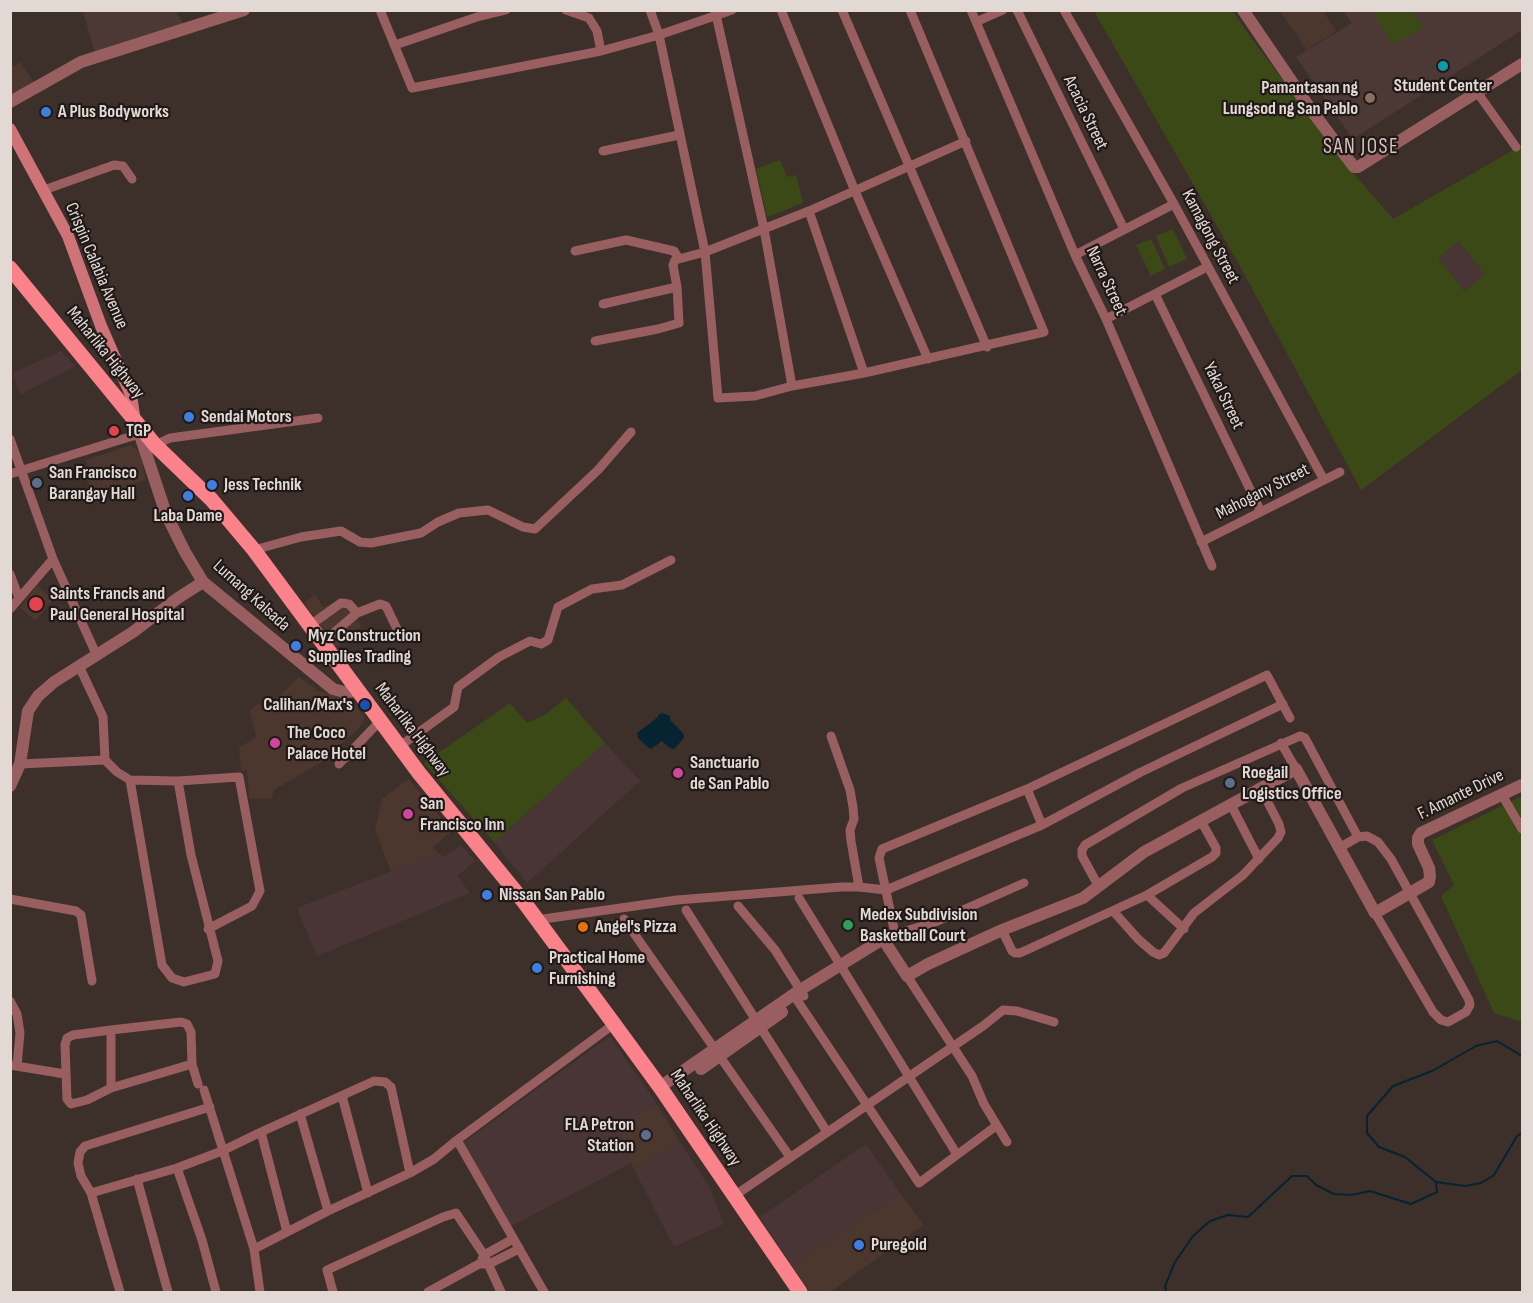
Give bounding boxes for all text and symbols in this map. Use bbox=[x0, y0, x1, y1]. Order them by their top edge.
marker: Student Center bbox=[1436, 59, 1450, 73]
street label: Acacia Street bbox=[1058, 72, 1112, 154]
place label: Student Center bbox=[1394, 75, 1492, 97]
place label: Pamantasan ng Lungsod ng San Pablo bbox=[1223, 77, 1358, 119]
marker: Pamantasan ng Lungsod ng San Pablo bbox=[1363, 91, 1377, 105]
place label: A Plus Bodyworks bbox=[58, 101, 169, 123]
marker: A Plus Bodyworks bbox=[39, 105, 53, 119]
district label: SAN JOSE bbox=[1323, 135, 1399, 161]
street label: Kamagong Street bbox=[1176, 186, 1244, 288]
street label: Crispin Calabia Avenue bbox=[60, 200, 132, 332]
street label: Narra Street bbox=[1081, 243, 1131, 319]
street label: Maharlika Highway bbox=[61, 303, 149, 403]
street label: Yakal Street bbox=[1198, 359, 1248, 433]
place label: Sendai Motors bbox=[201, 406, 292, 428]
marker: Sendai Motors bbox=[182, 410, 196, 424]
place label: TGP bbox=[126, 420, 151, 442]
marker: TGP bbox=[107, 424, 121, 438]
street label: Mahogany Street bbox=[1213, 459, 1313, 525]
place label: San Francisco Barangay Hall bbox=[49, 462, 137, 504]
place label: Jess Technik bbox=[224, 474, 302, 496]
marker: San Francisco Barangay Hall bbox=[30, 476, 44, 490]
marker: Jess Technik bbox=[205, 478, 219, 492]
marker: Laba Dame bbox=[181, 489, 195, 503]
place label: Laba Dame bbox=[154, 505, 222, 527]
street label: Lumang Kalsada bbox=[208, 556, 294, 636]
place label: Saints Francis and Paul General Hospital bbox=[50, 583, 184, 626]
marker: Saints Francis and Paul General Hospital bbox=[27, 595, 45, 613]
place label: Myz Construction Supplies Trading bbox=[308, 625, 421, 668]
marker: Myz Construction Supplies Trading bbox=[289, 639, 303, 653]
street label: Maharlika Highway bbox=[370, 679, 454, 781]
place label: Calihan/Max's bbox=[263, 694, 353, 716]
marker: Calihan/Max's bbox=[358, 698, 372, 712]
place label: The Coco Palace Hotel bbox=[287, 722, 366, 764]
marker: The Coco Palace Hotel bbox=[268, 736, 282, 750]
place label: Sanctuario de San Pablo bbox=[690, 752, 769, 795]
place label: Roegail Logistics Office bbox=[1242, 762, 1342, 804]
street label: F. Amante Drive bbox=[1414, 765, 1508, 825]
marker: Sanctuario de San Pablo bbox=[671, 766, 685, 780]
marker: Roegail Logistics Office bbox=[1223, 776, 1237, 790]
place label: San Francisco Inn bbox=[420, 793, 504, 836]
marker: San Francisco Inn bbox=[401, 807, 415, 821]
place label: Nissan San Pablo bbox=[499, 884, 605, 906]
marker: Nissan San Pablo bbox=[480, 888, 494, 902]
place label: Medex Subdivision Basketball Court bbox=[860, 904, 978, 946]
place label: Angel's Pizza bbox=[595, 916, 677, 938]
marker: Medex Subdivision Basketball Court bbox=[841, 918, 855, 932]
marker: Angel's Pizza bbox=[576, 920, 590, 934]
place label: Practical Home Furnishing bbox=[549, 947, 645, 990]
marker: Practical Home Furnishing bbox=[530, 961, 544, 975]
street label: Maharlika Highway bbox=[665, 1065, 745, 1171]
place label: FLA Petron Station bbox=[565, 1114, 634, 1156]
marker: FLA Petron Station bbox=[639, 1128, 653, 1142]
place label: Puregold bbox=[871, 1234, 927, 1256]
marker: Puregold bbox=[852, 1238, 866, 1252]

